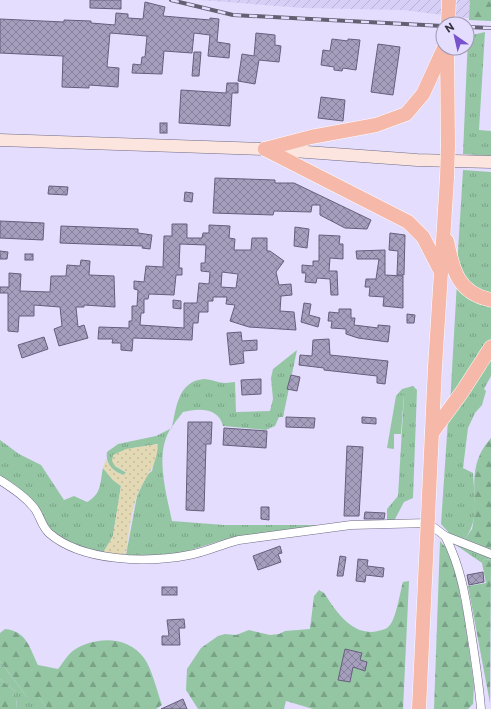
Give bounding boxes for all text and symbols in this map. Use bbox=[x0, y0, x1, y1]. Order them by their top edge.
north arrow bbox=[435, 16, 475, 56]
text: N bbox=[442, 20, 456, 35]

